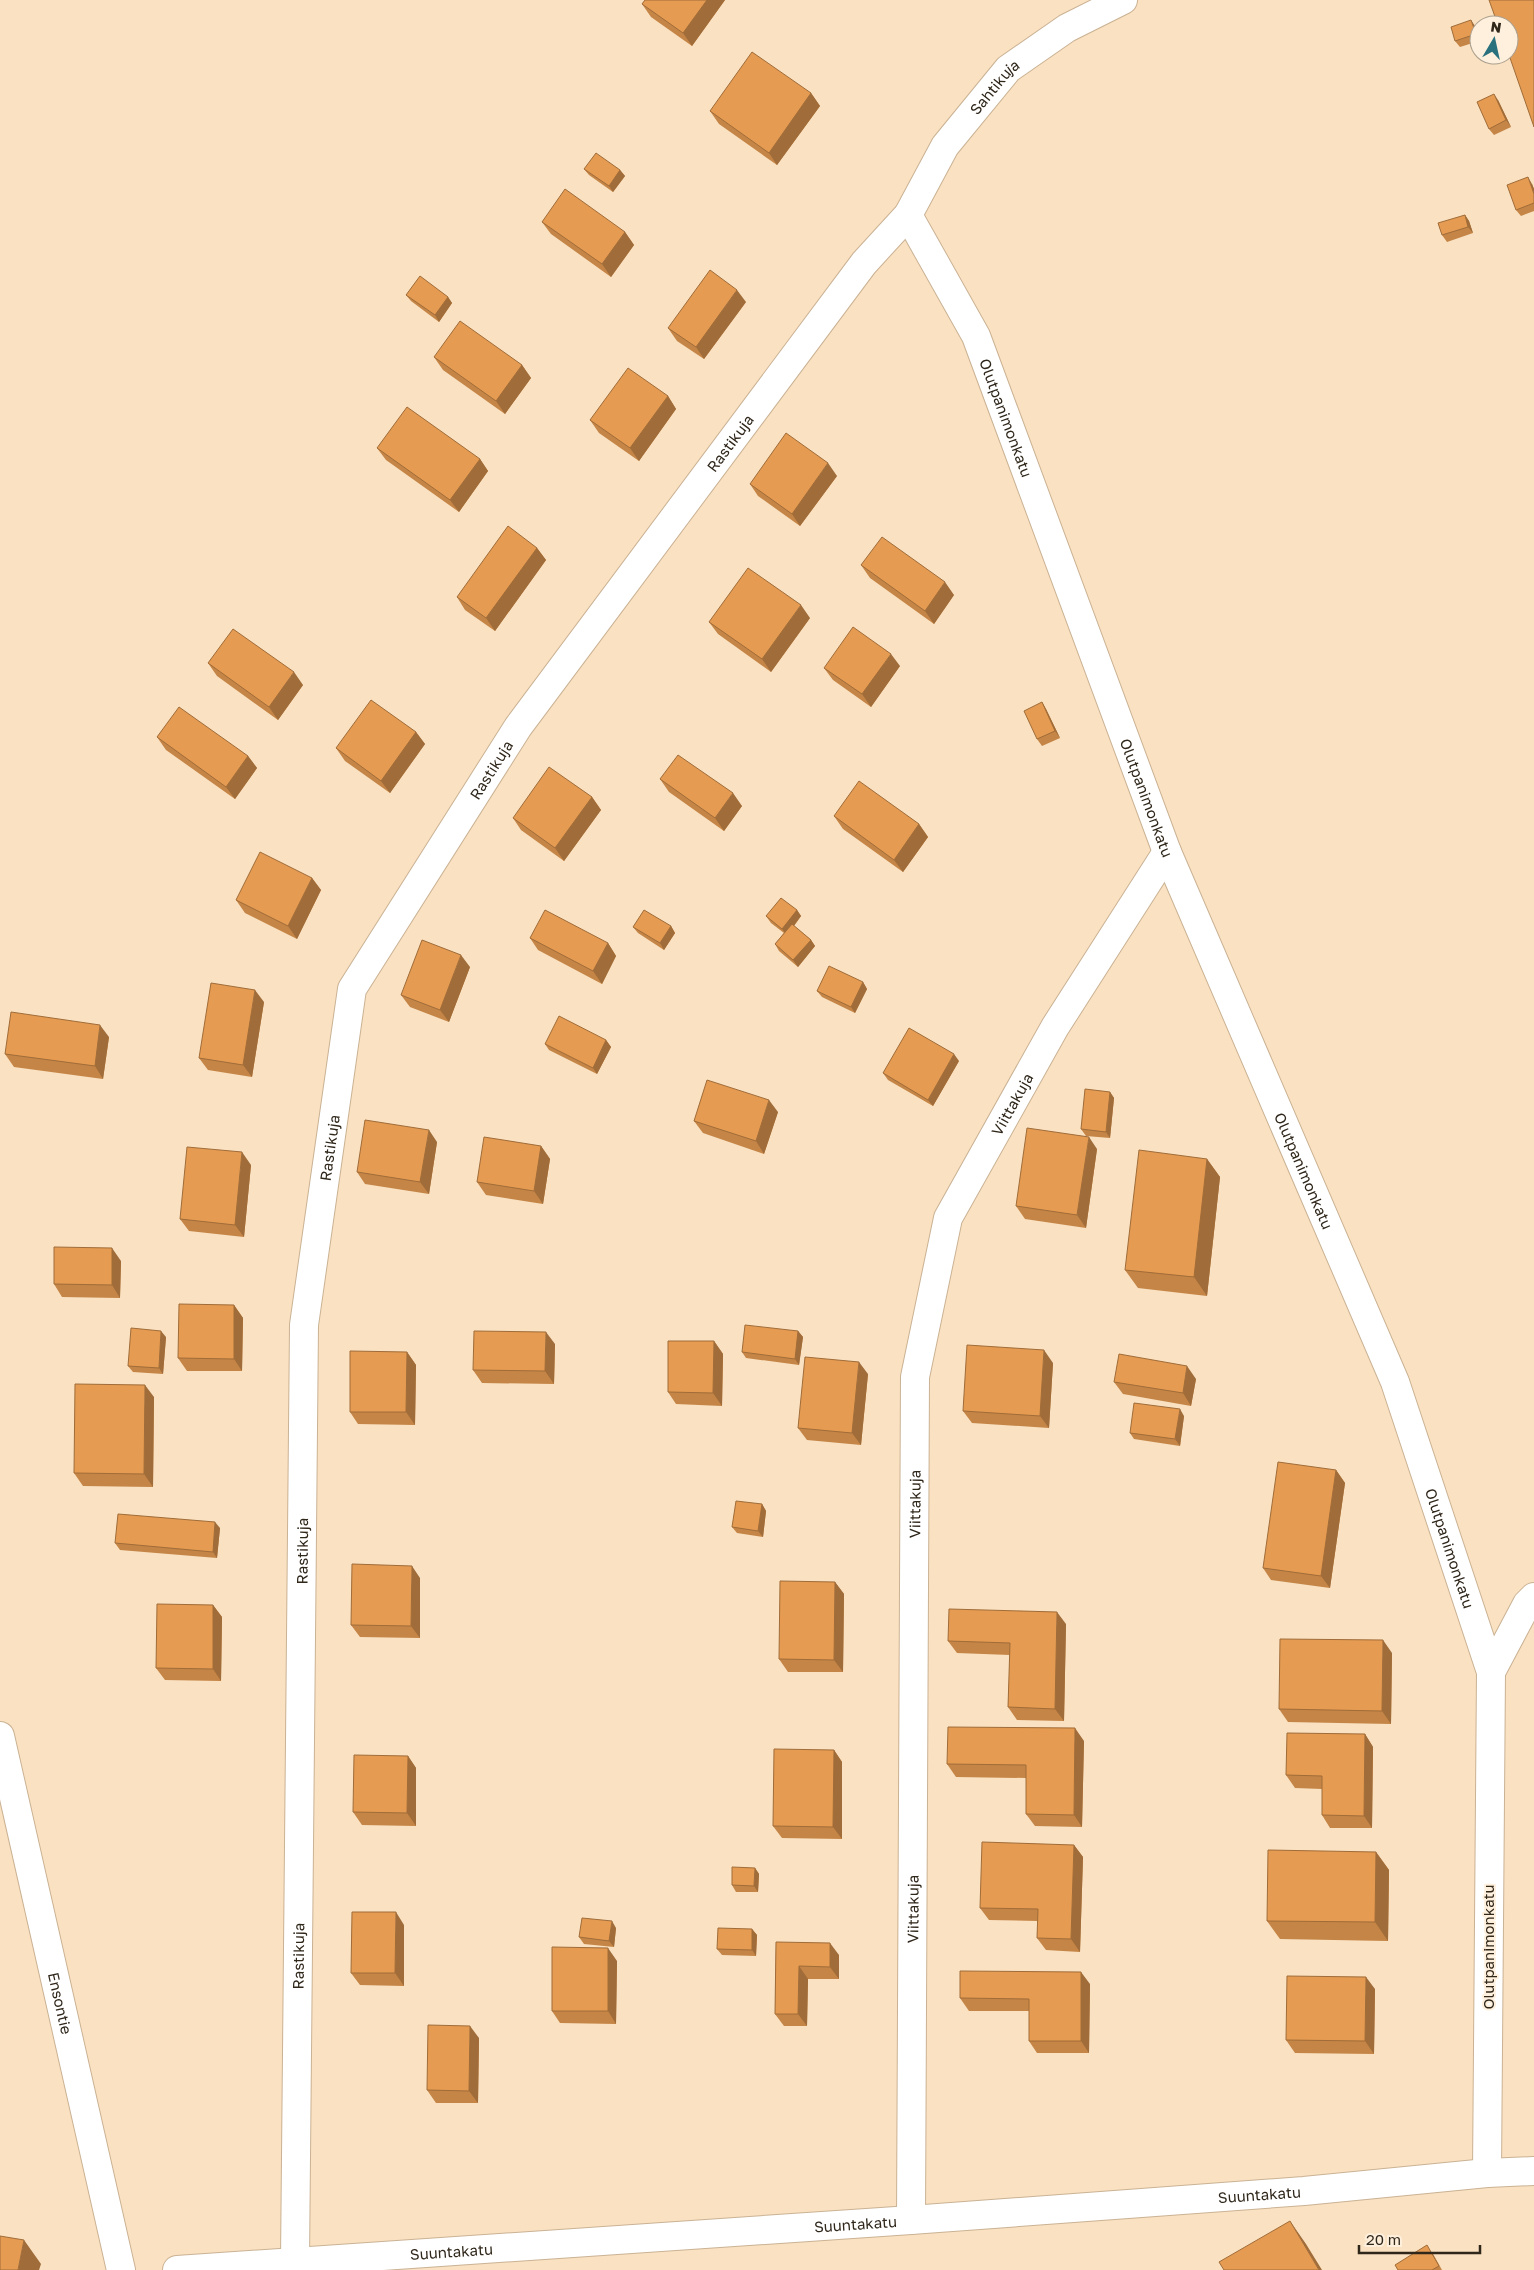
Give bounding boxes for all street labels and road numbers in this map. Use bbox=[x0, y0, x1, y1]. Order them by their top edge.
street label: Sahtikuja bbox=[966, 55, 1022, 118]
street label: Olutpanimonkatu bbox=[976, 356, 1036, 480]
street label: Rastikuja bbox=[703, 411, 757, 475]
street label: Olutpanimonkatu bbox=[1117, 736, 1177, 860]
street label: Rastikuja bbox=[465, 737, 516, 803]
street label: Viittakuja bbox=[987, 1070, 1036, 1138]
street label: Olutpanimonkatu bbox=[1271, 1110, 1337, 1232]
street label: Rastikuja bbox=[316, 1114, 343, 1182]
street label: Viittakuja bbox=[905, 1470, 924, 1538]
street label: Olutpanimonkatu bbox=[1422, 1486, 1478, 1610]
street label: Rastikuja bbox=[293, 1518, 311, 1584]
street label: Viittakuja bbox=[903, 1875, 922, 1943]
street label: Olutpanimonkatu bbox=[1479, 1884, 1497, 2010]
street label: Rastikuja bbox=[289, 1923, 307, 1989]
street label: Ensontie bbox=[45, 1970, 76, 2036]
street label: Suuntakatu bbox=[1217, 2182, 1301, 2206]
street label: Suuntakatu bbox=[813, 2212, 897, 2236]
street label: Suuntakatu bbox=[409, 2240, 493, 2263]

